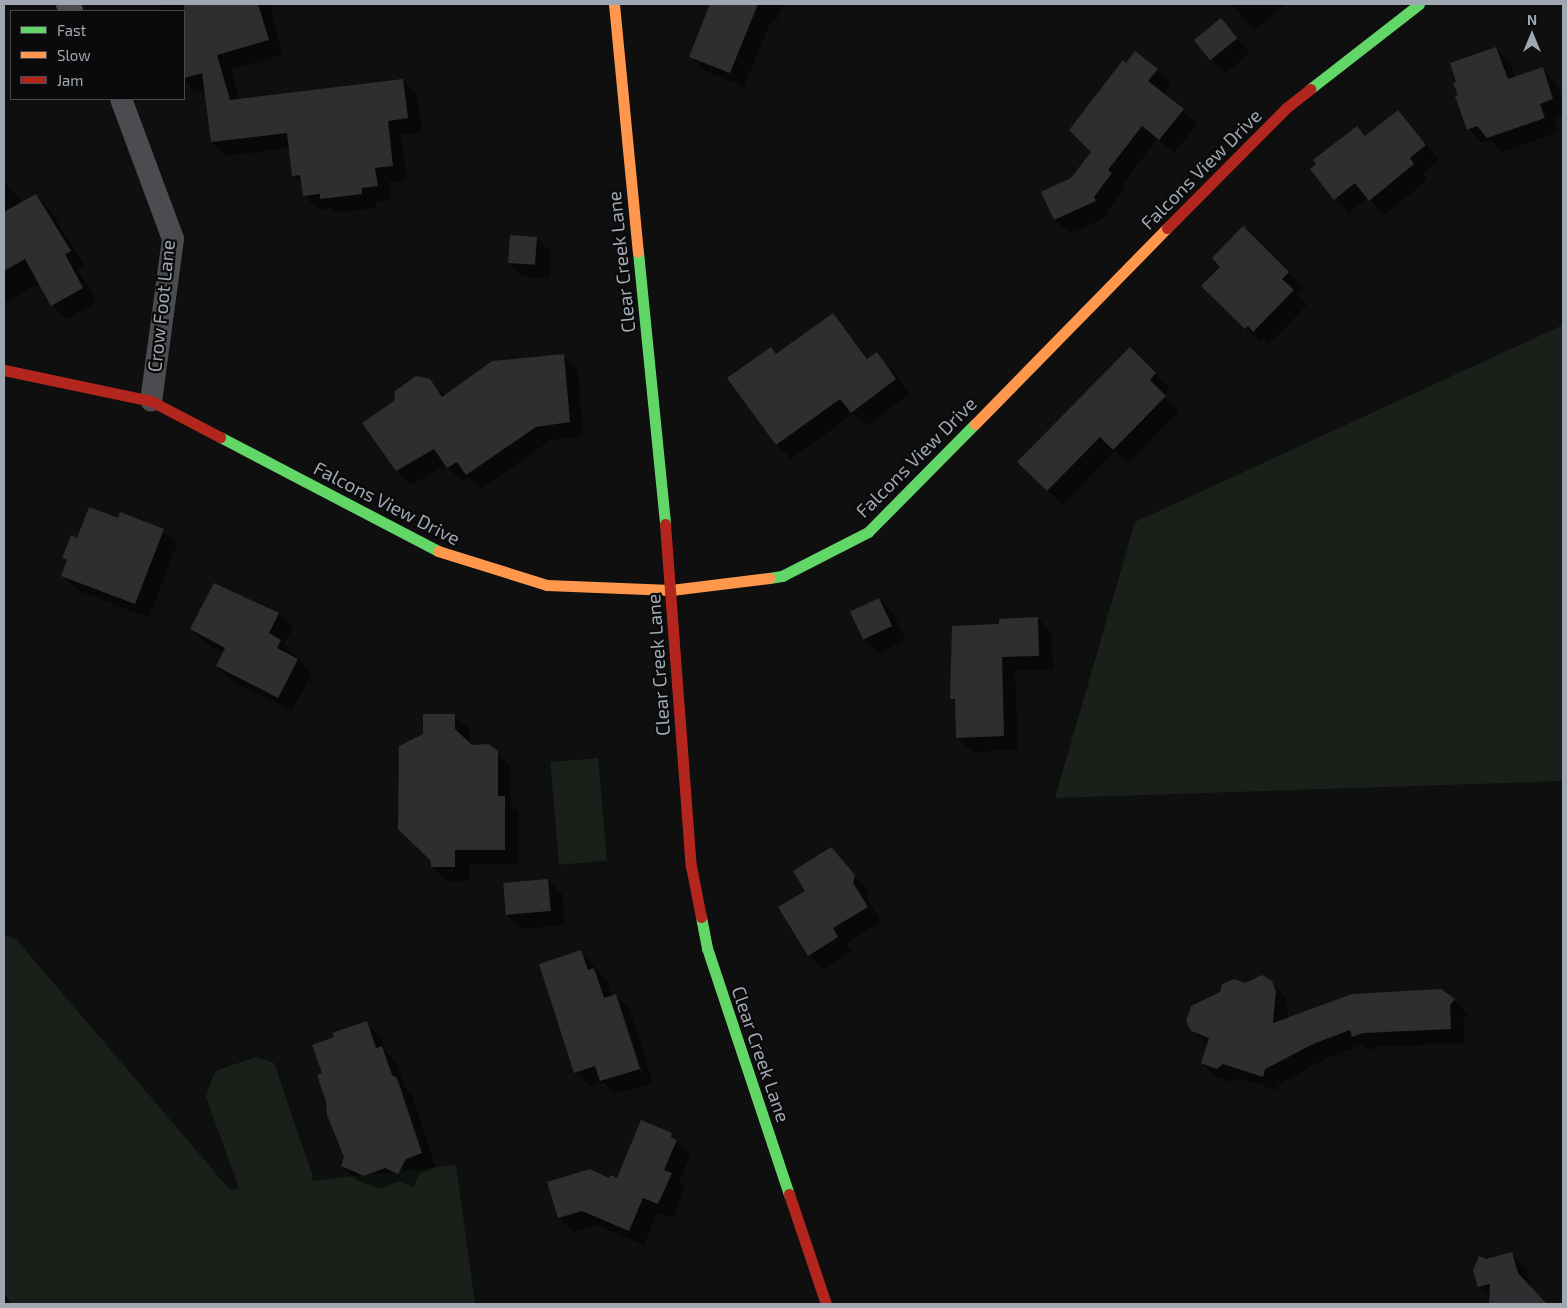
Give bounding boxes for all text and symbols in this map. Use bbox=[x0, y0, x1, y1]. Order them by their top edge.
legend bbox=[10, 10, 185, 100]
north arrow bbox=[1507, 10, 1557, 60]
text: N bbox=[1527, 11, 1537, 28]
text: Fast bbox=[57, 21, 86, 39]
text: Slow bbox=[57, 46, 91, 64]
text: Jam bbox=[57, 71, 83, 89]
street label: Falcons View Drive bbox=[1136, 104, 1266, 234]
street label: Clear Creek Lane bbox=[602, 190, 640, 334]
street label: Crow Foot Lane bbox=[143, 239, 179, 373]
street label: Falcons View Drive bbox=[851, 392, 981, 522]
street label: Falcons View Drive bbox=[310, 456, 464, 550]
street label: Clear Creek Lane bbox=[642, 593, 674, 737]
street label: Clear Creek Lane bbox=[727, 983, 795, 1125]

